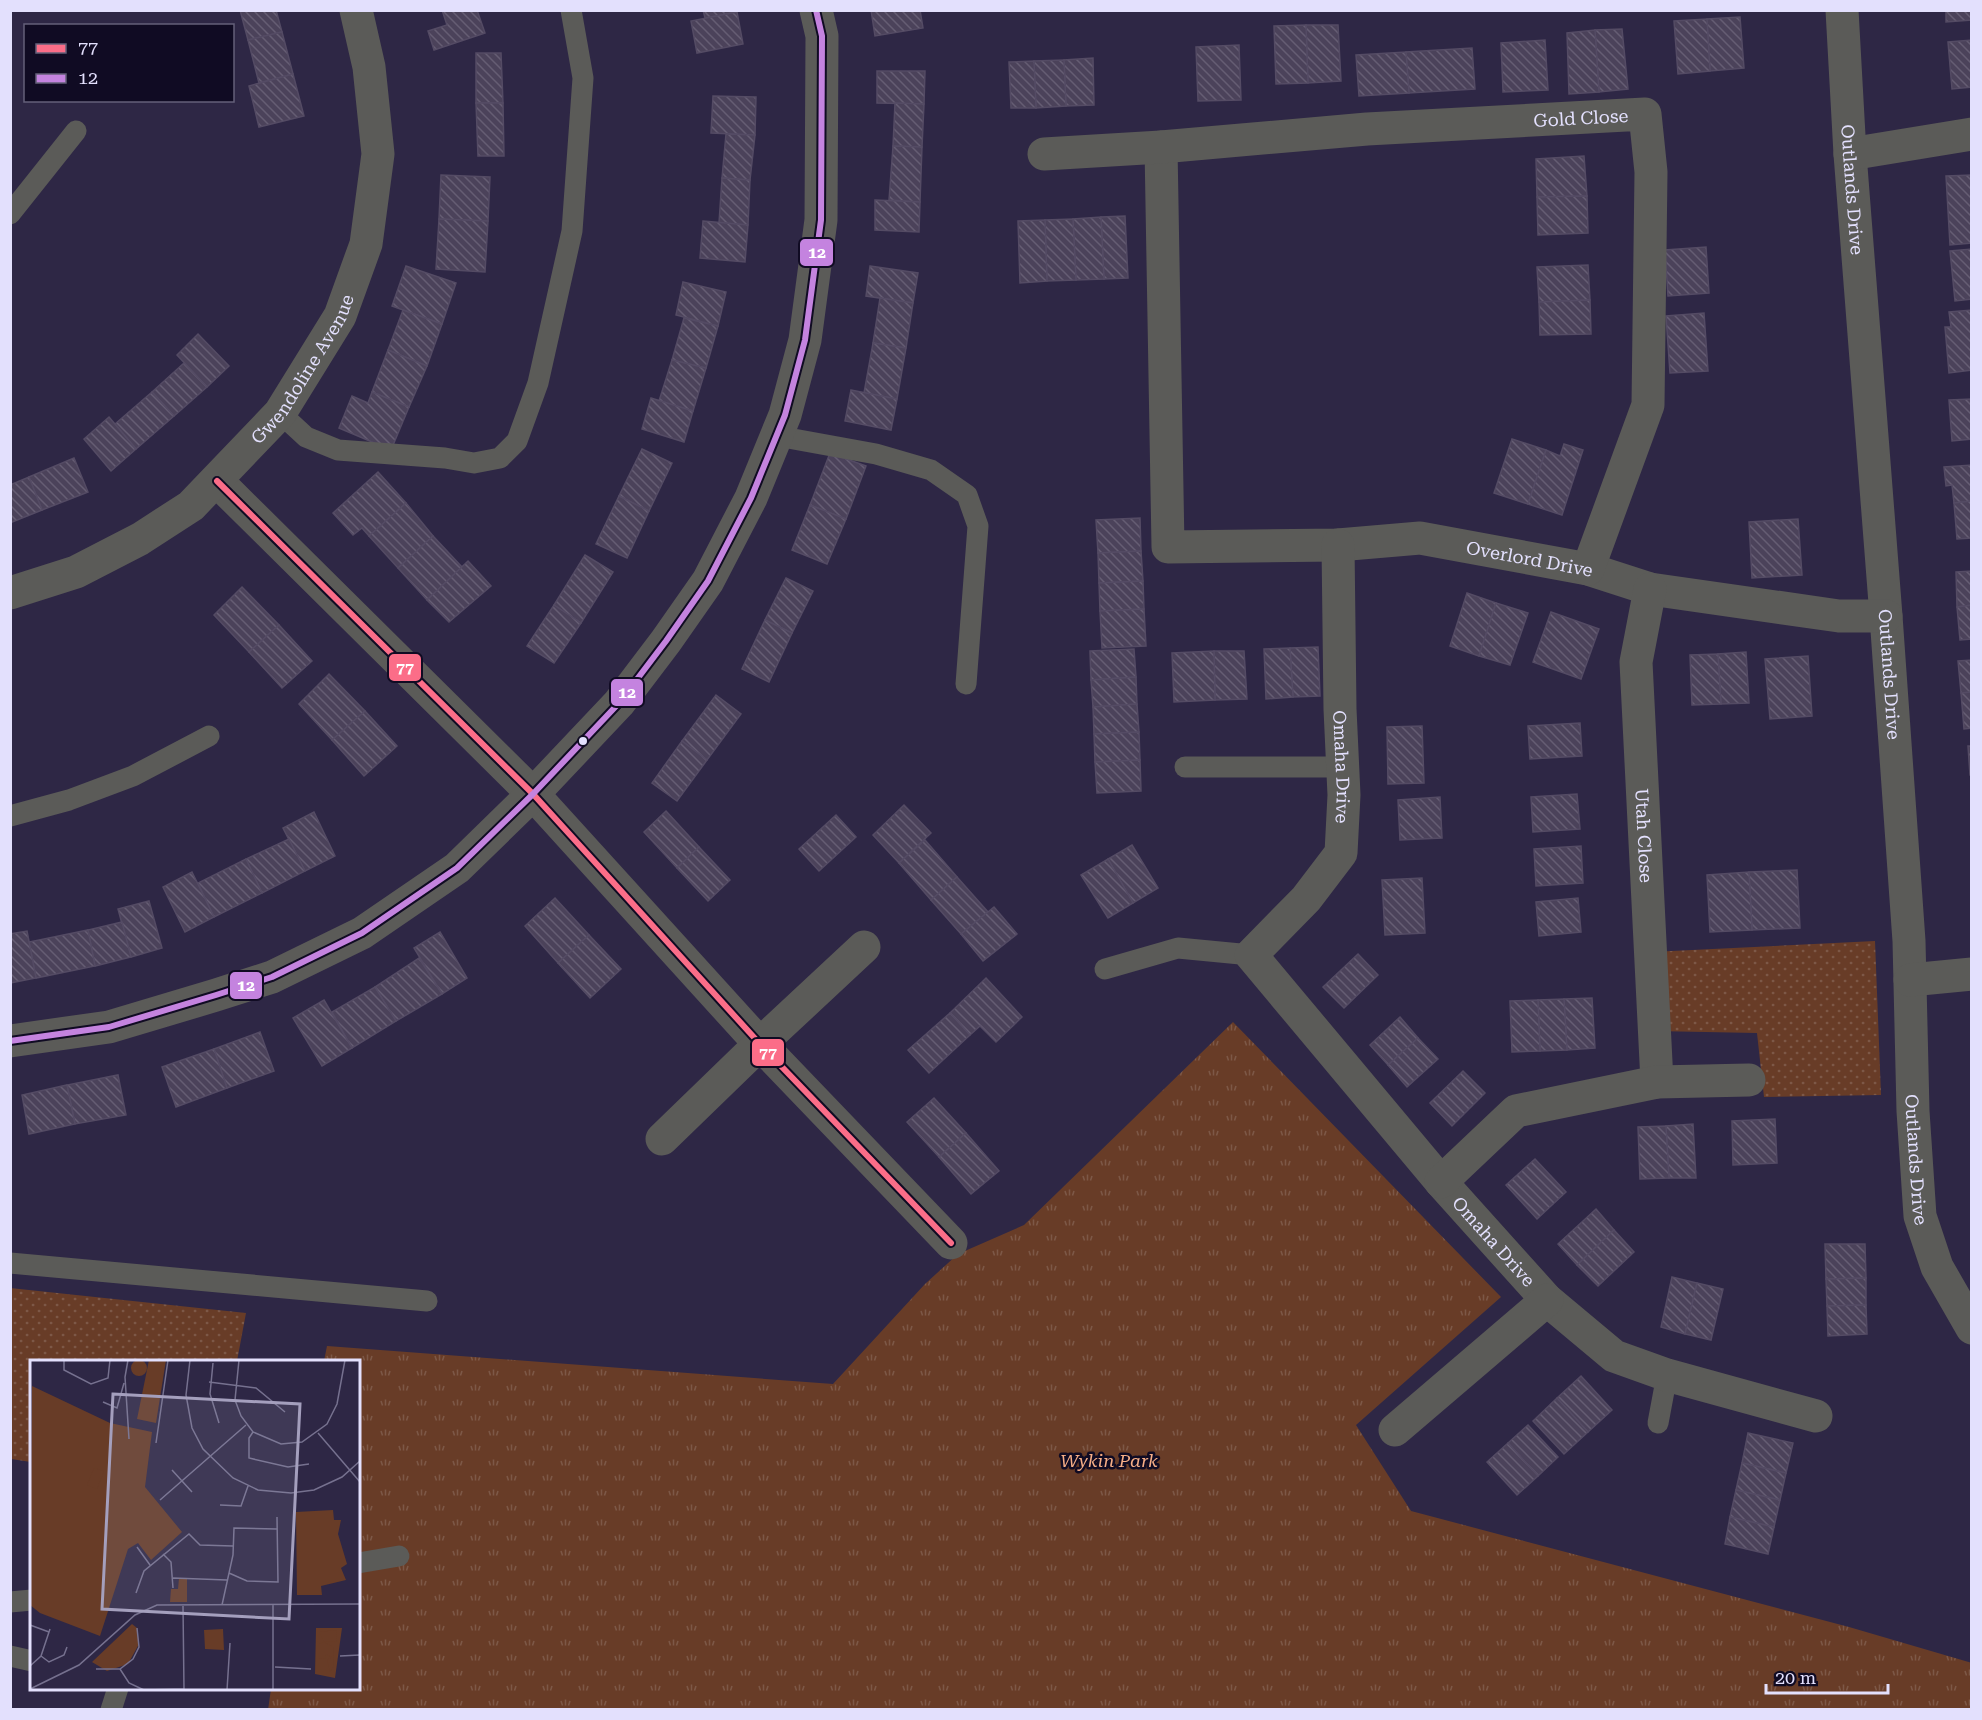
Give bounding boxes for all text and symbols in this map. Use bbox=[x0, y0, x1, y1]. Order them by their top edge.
legend bbox=[24, 24, 234, 102]
text: 77 bbox=[78, 37, 98, 58]
text: 12 bbox=[78, 67, 98, 88]
street label: Gold Close bbox=[1533, 104, 1629, 131]
street label: Outlands Drive bbox=[1838, 124, 1868, 256]
line badge: 12 bbox=[799, 238, 834, 267]
text: 12 bbox=[808, 243, 826, 262]
street label: Gwendoline Avenue bbox=[246, 291, 358, 448]
street label: Overlord Drive bbox=[1465, 536, 1596, 581]
street label: Outlands Drive bbox=[1875, 608, 1905, 740]
line badge: 77 bbox=[388, 653, 422, 682]
text: 77 bbox=[396, 658, 414, 677]
line badge: 12 bbox=[610, 678, 644, 707]
text: 12 bbox=[618, 683, 636, 702]
street label: Omaha Drive bbox=[1330, 710, 1355, 824]
unlabelled marker bbox=[577, 735, 589, 747]
street label: Utah Close bbox=[1632, 788, 1658, 883]
line badge: 12 bbox=[229, 971, 263, 1000]
text: 12 bbox=[237, 976, 255, 995]
line badge: 77 bbox=[751, 1038, 785, 1067]
text: 77 bbox=[759, 1043, 777, 1062]
street label: Outlands Drive bbox=[1902, 1094, 1933, 1228]
street label: Omaha Drive bbox=[1448, 1192, 1540, 1290]
inset map bbox=[30, 1360, 360, 1690]
park label: Wykin Park bbox=[1060, 1450, 1158, 1471]
scale bar bbox=[1766, 1657, 1888, 1695]
text: 20 m bbox=[1775, 1667, 1816, 1688]

